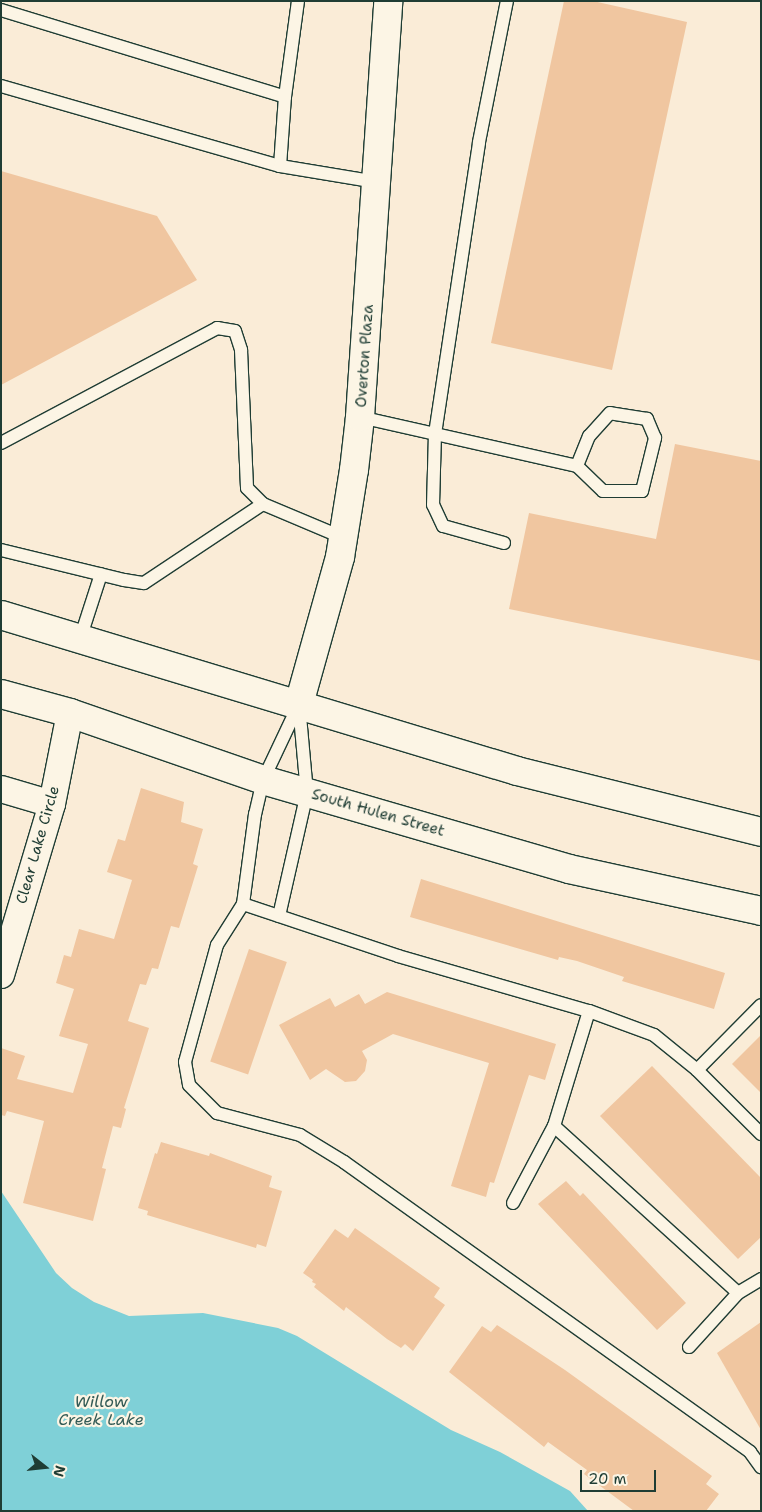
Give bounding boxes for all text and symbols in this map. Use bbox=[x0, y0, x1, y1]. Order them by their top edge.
street label: Overton Plaza bbox=[352, 304, 378, 408]
street label: Clear Lake Circle bbox=[13, 784, 63, 906]
street label: South Hulen Street bbox=[309, 785, 447, 841]
water label: Willow Creek Lake bbox=[58, 1392, 144, 1430]
north arrow bbox=[20, 1442, 70, 1492]
scale bar bbox=[582, 1460, 658, 1492]
text: N bbox=[49, 1463, 70, 1479]
text: 20 m bbox=[588, 1469, 627, 1489]

